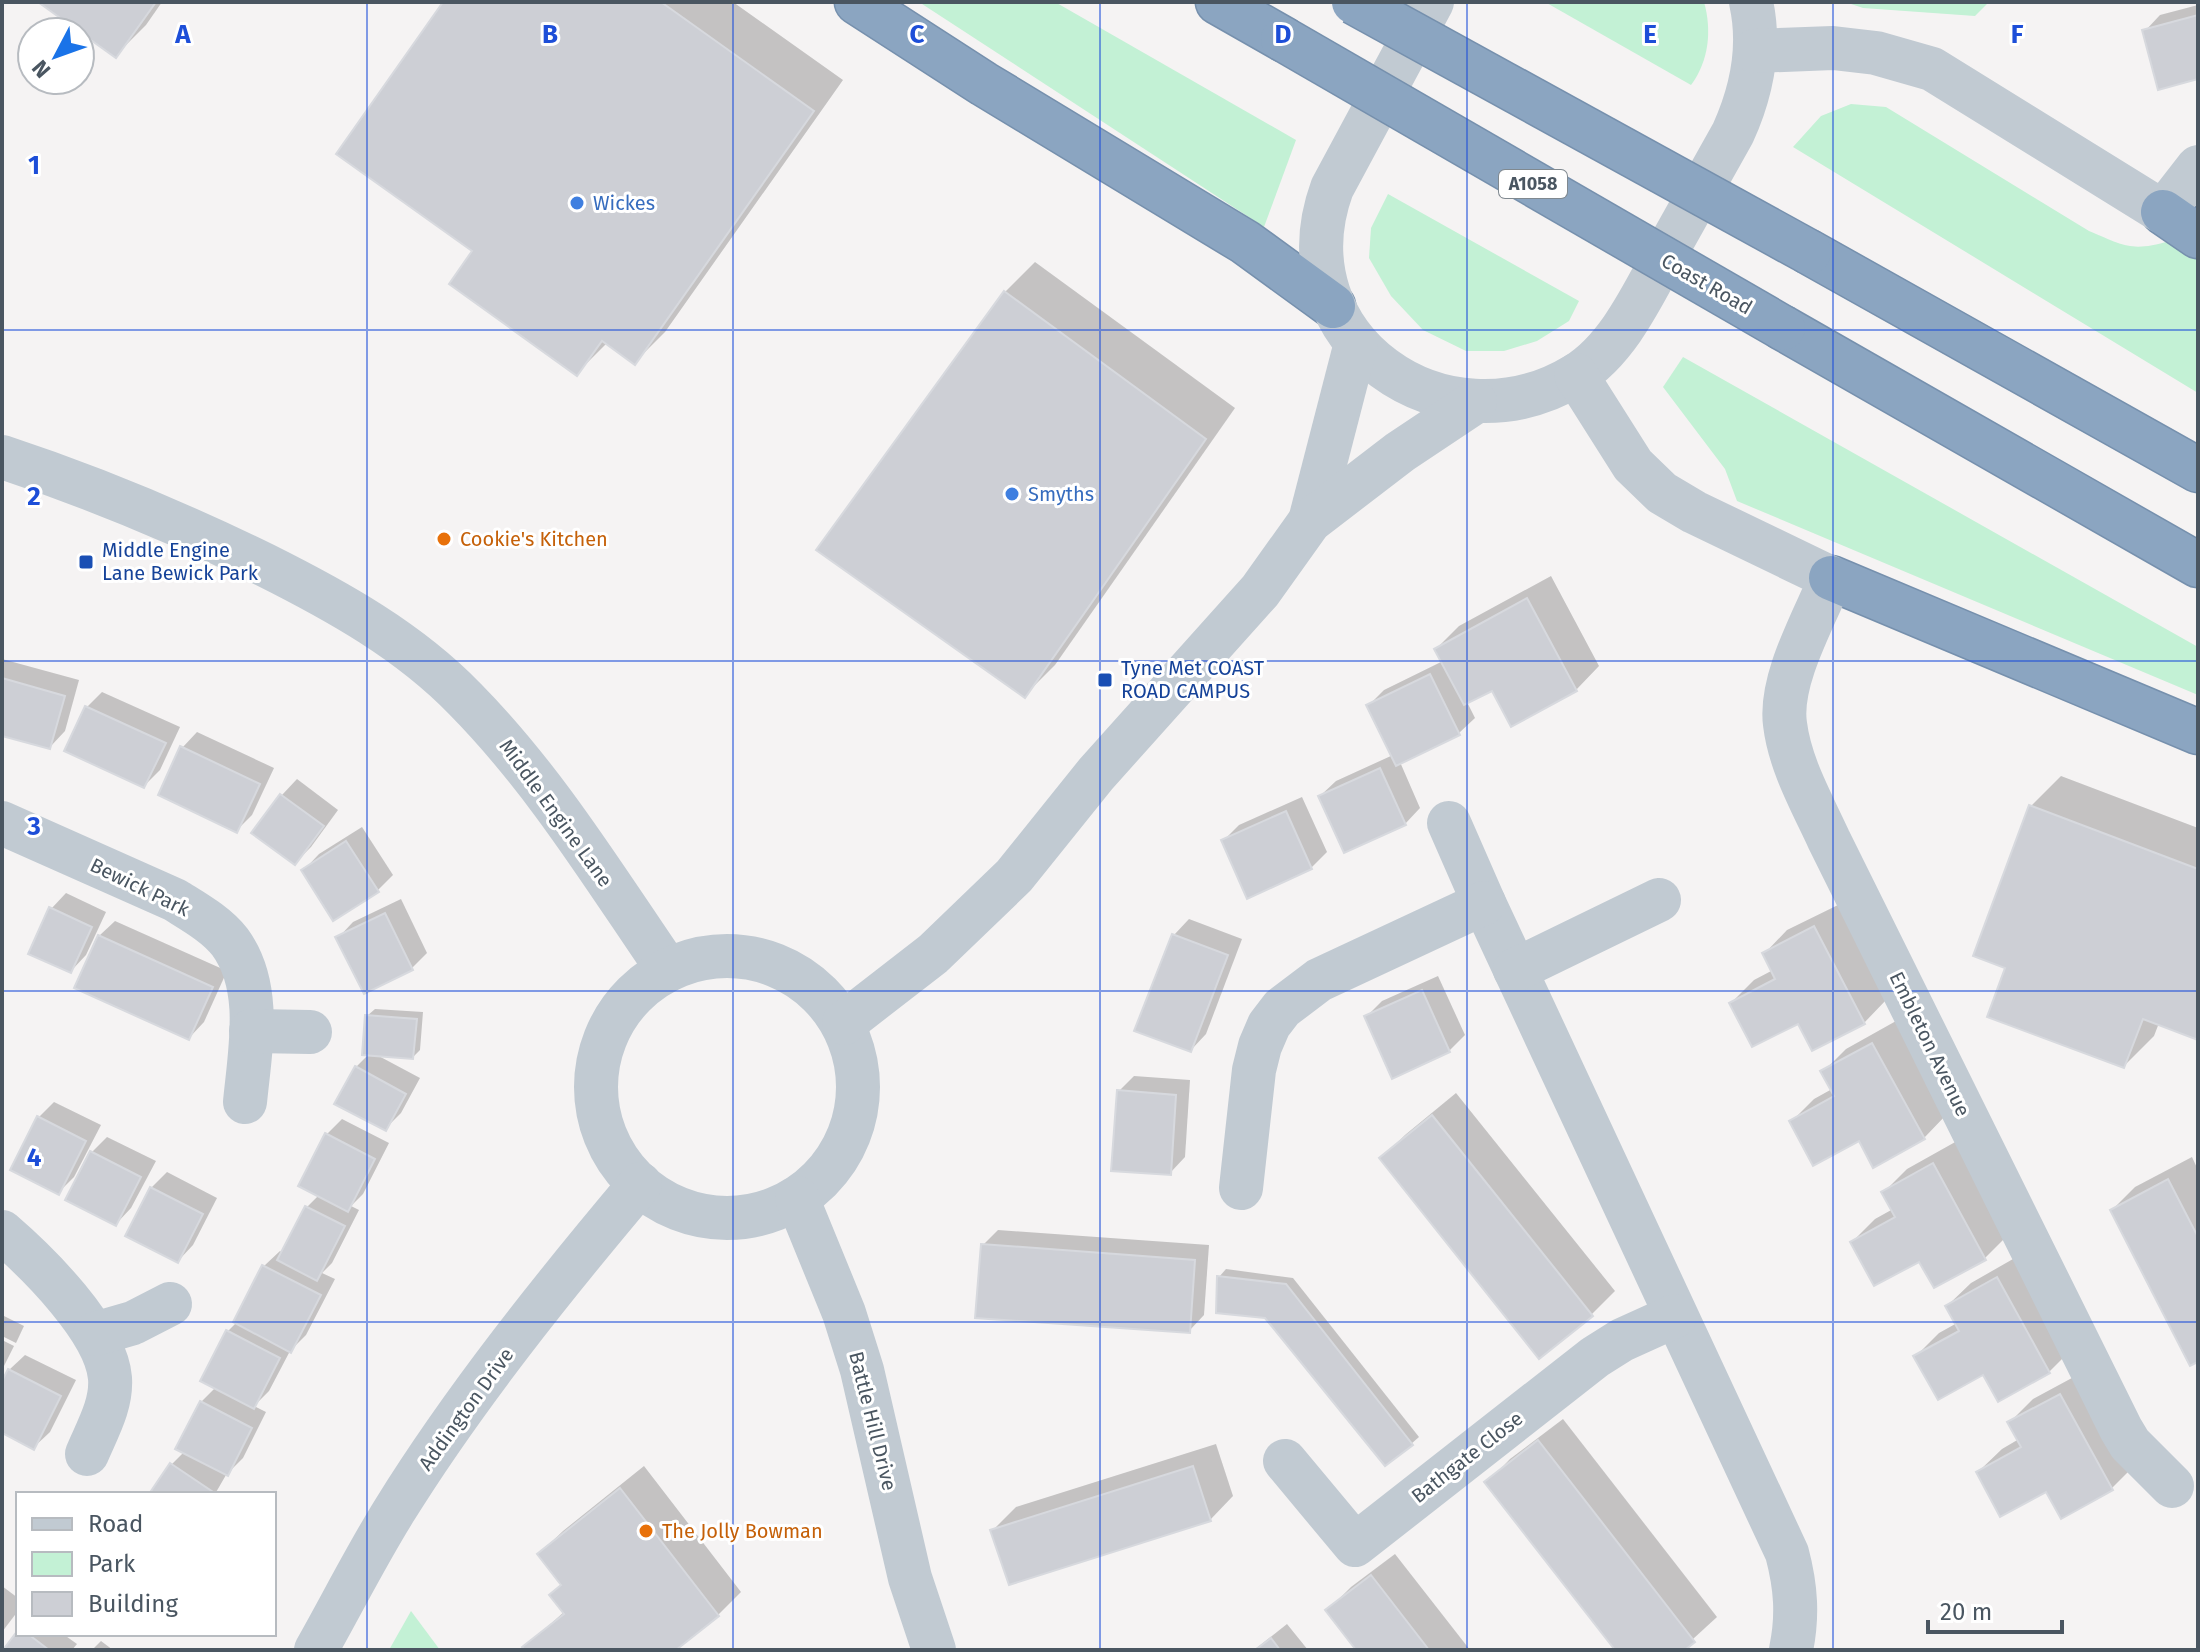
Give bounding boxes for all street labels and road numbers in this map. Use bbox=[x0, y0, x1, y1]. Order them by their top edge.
road number: A1058 bbox=[1499, 170, 1567, 198]
street label: Coast Road bbox=[1657, 248, 1757, 320]
street label: Middle Engine Lane bbox=[494, 735, 618, 891]
street label: Bewick Park bbox=[86, 853, 194, 922]
street label: Embleton Avenue bbox=[1885, 968, 1975, 1120]
street label: Addington Drive bbox=[413, 1343, 519, 1475]
street label: Battle Hill Drive bbox=[844, 1349, 902, 1493]
street label: Bathgate Close bbox=[1407, 1406, 1527, 1508]

